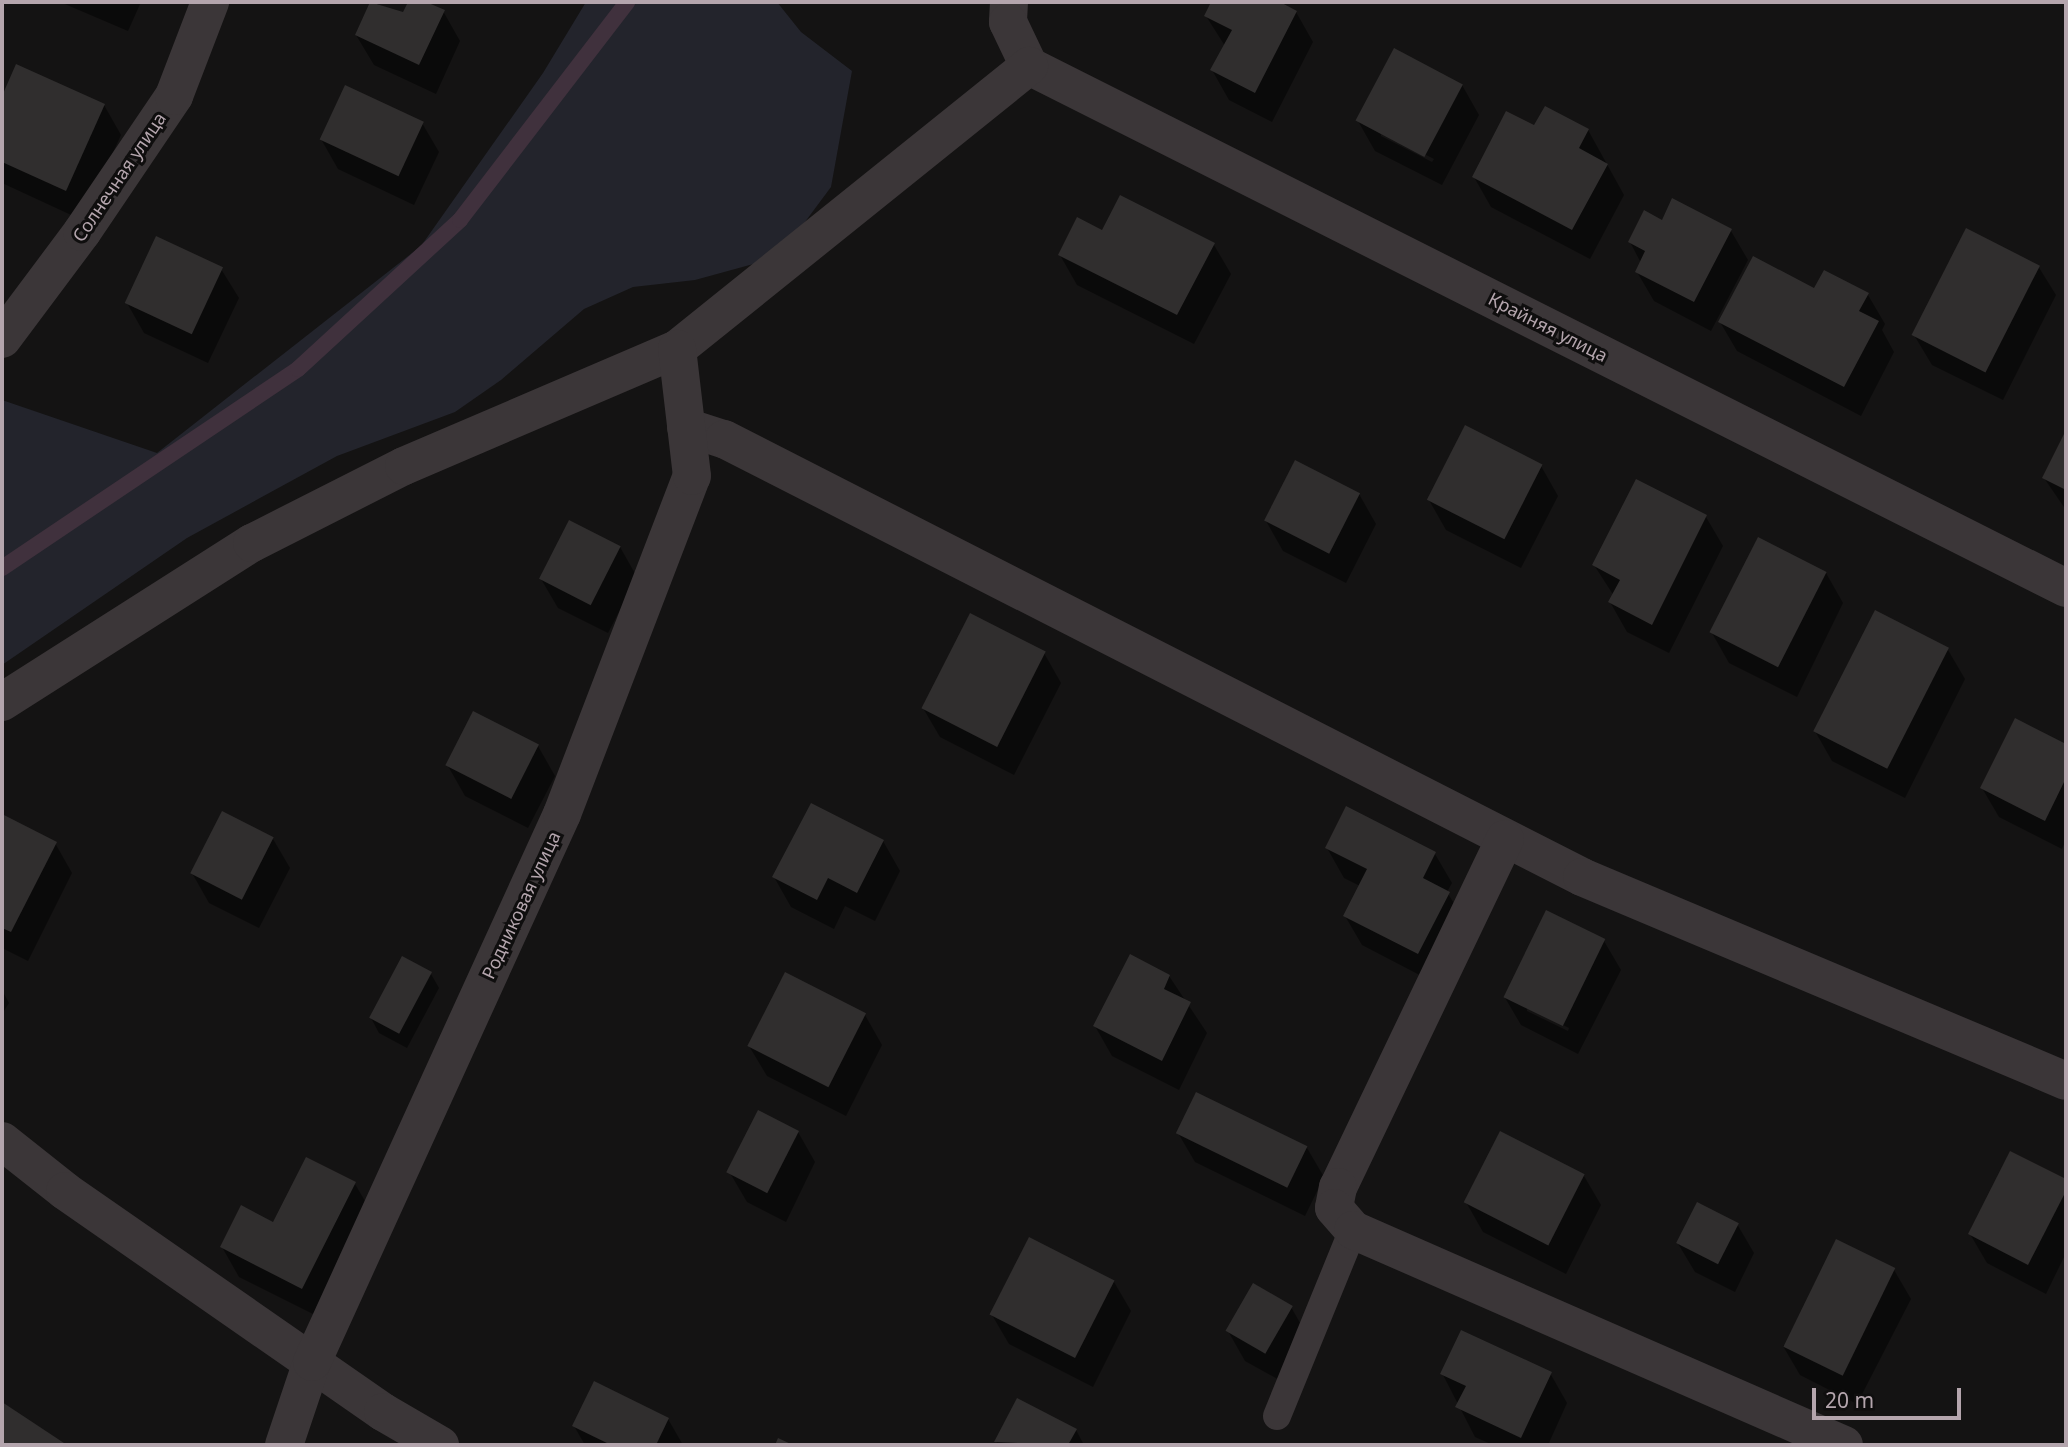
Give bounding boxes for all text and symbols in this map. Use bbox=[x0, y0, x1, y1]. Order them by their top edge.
street label: Солнечная улица bbox=[68, 108, 170, 246]
street label: Крайняя улица bbox=[1485, 288, 1611, 366]
street label: Родниковая улица bbox=[477, 828, 565, 982]
scale bar bbox=[1816, 1374, 1965, 1418]
text: 20 m bbox=[1825, 1386, 1874, 1414]

